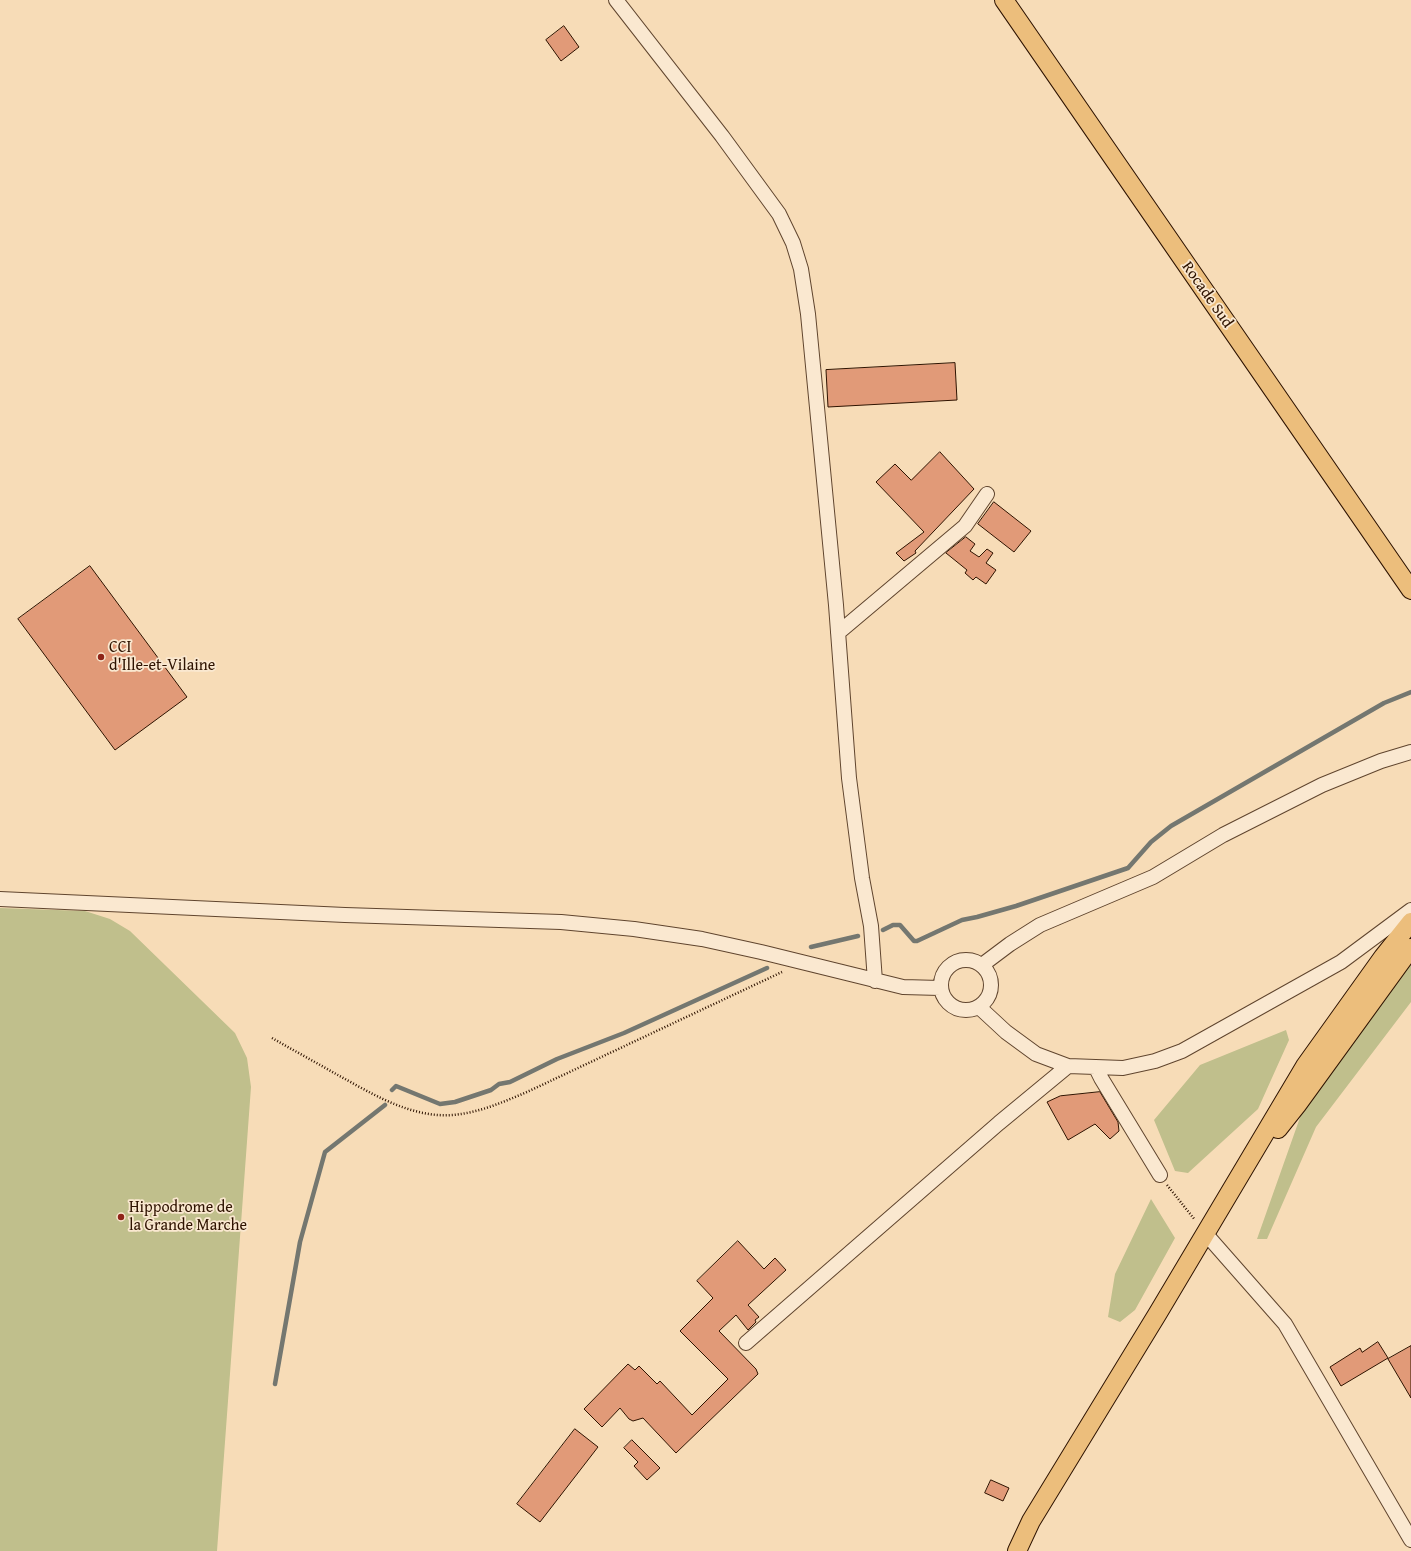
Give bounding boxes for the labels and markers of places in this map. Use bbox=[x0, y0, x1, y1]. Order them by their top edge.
place label: CCI d'Ille-et-Vilaine bbox=[109, 638, 215, 676]
marker: CCI d'Ille-et-Vilaine bbox=[96, 652, 106, 662]
place label: Hippodrome de la Grande Marche bbox=[129, 1198, 247, 1236]
marker: Hippodrome de la Grande Marche bbox=[116, 1212, 126, 1222]

